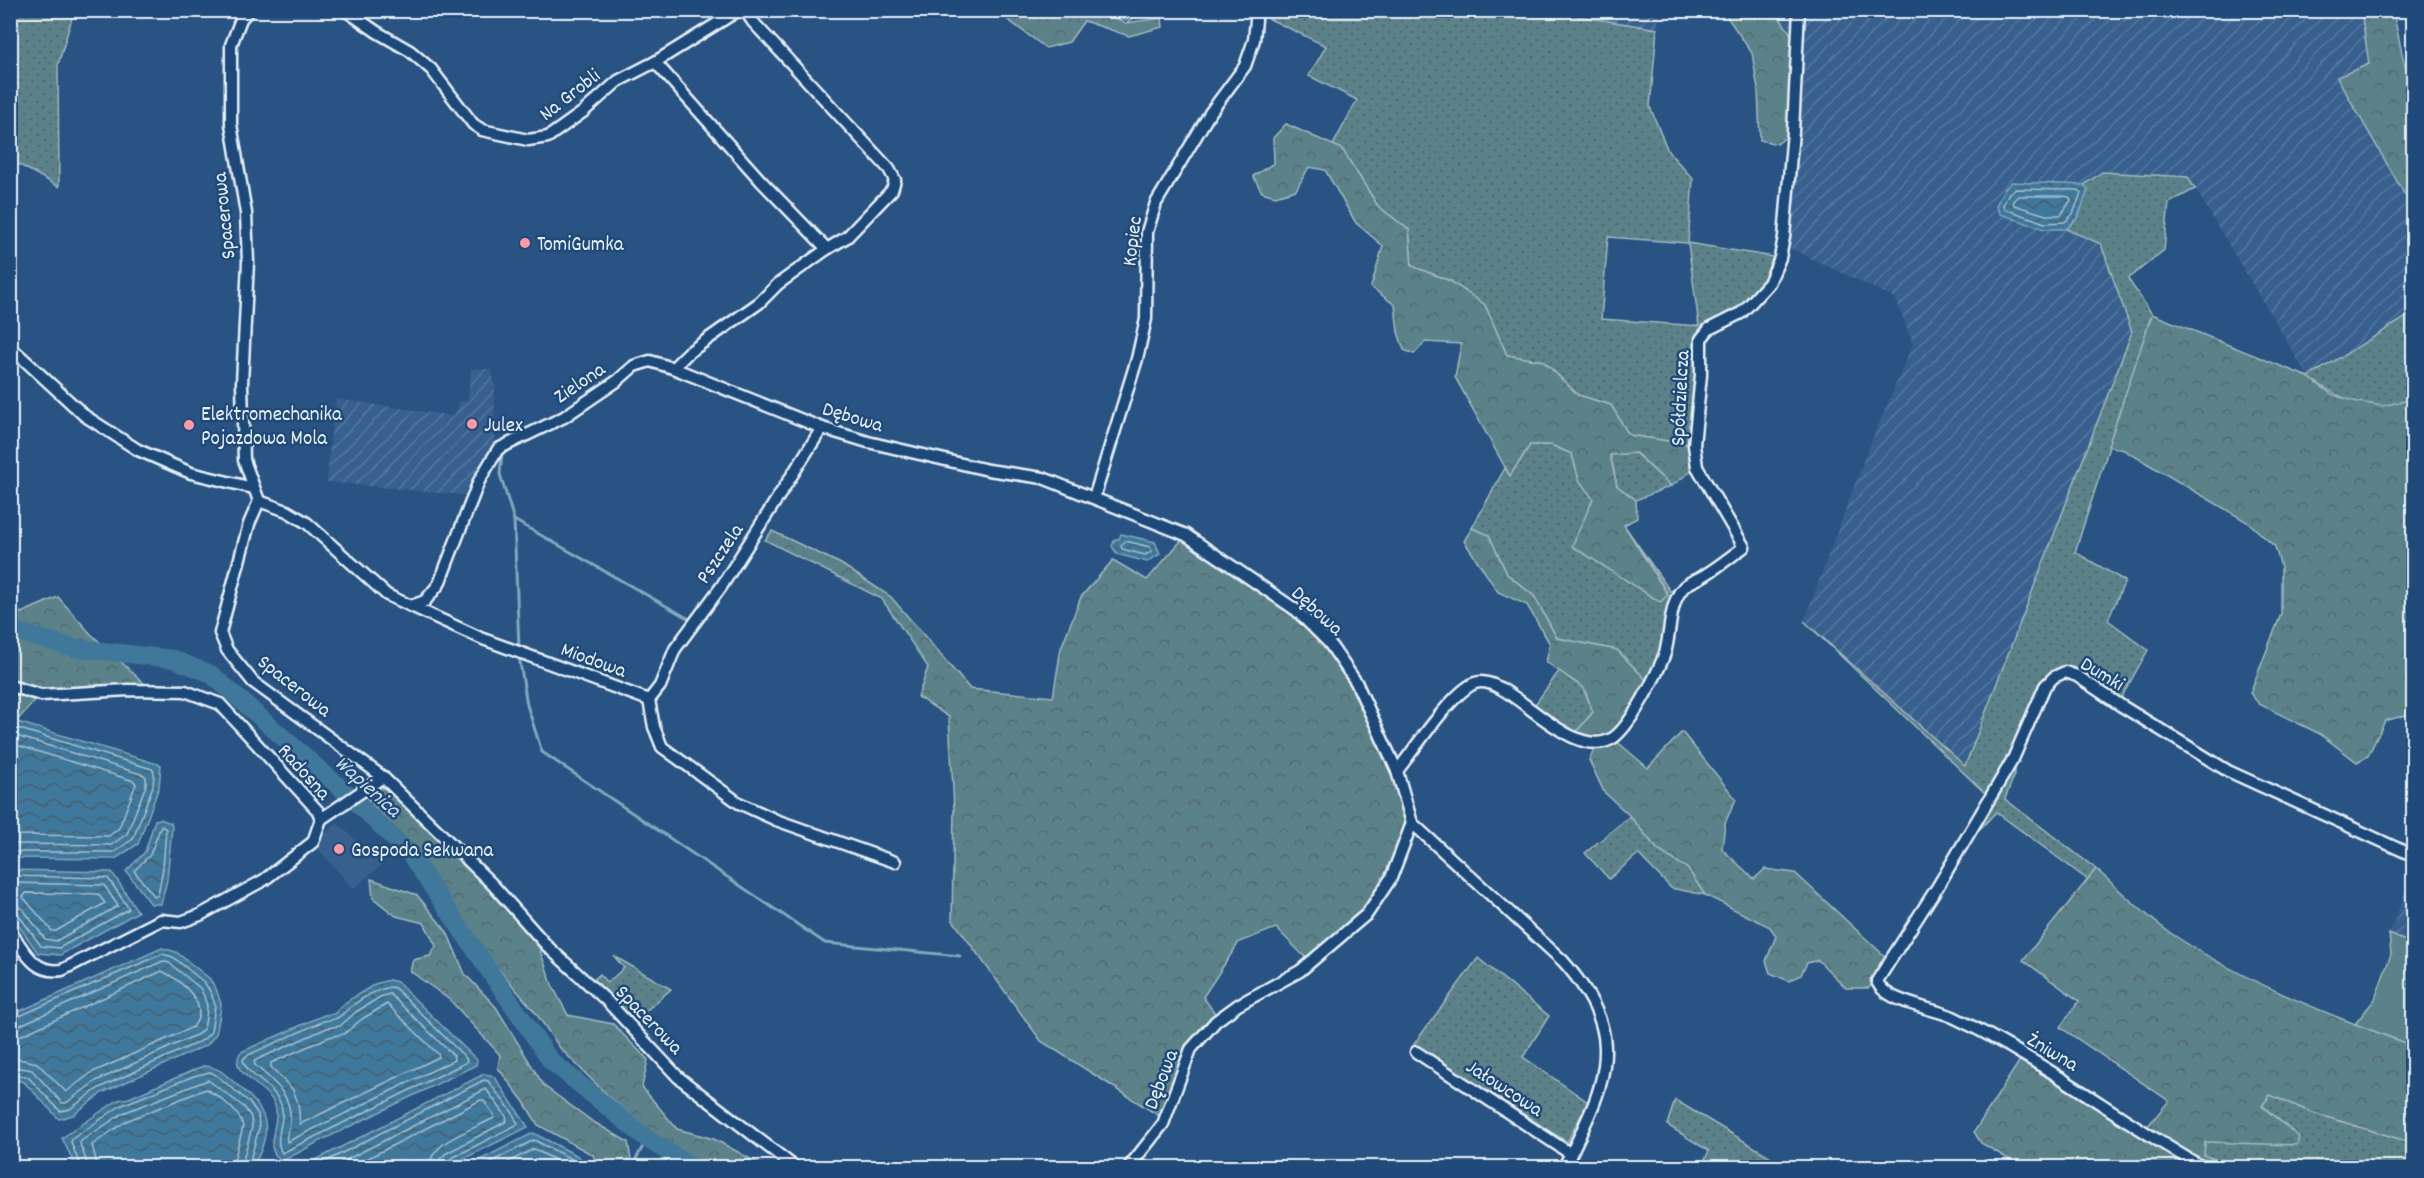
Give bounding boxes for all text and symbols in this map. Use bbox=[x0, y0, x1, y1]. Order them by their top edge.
street label: Na Grobli bbox=[534, 63, 608, 130]
street label: Spacerowa bbox=[206, 170, 245, 261]
street label: Kopiec bbox=[1116, 215, 1152, 268]
place label: TomiGumka bbox=[537, 231, 625, 261]
marker: TomiGumka bbox=[518, 236, 532, 250]
street label: Spółdzielcza bbox=[1665, 348, 1700, 447]
street label: Zielona bbox=[549, 356, 613, 413]
street label: Dębowa bbox=[818, 395, 887, 443]
place label: Elektromechanika Pojazdowa Mola bbox=[201, 401, 343, 455]
place label: Julex bbox=[484, 412, 523, 442]
marker: Julex bbox=[465, 417, 479, 431]
marker: Elektromechanika Pojazdowa Mola bbox=[182, 418, 196, 432]
street label: Pszczela bbox=[690, 518, 753, 591]
street label: Dębowa bbox=[1283, 580, 1350, 645]
street label: Miodowa bbox=[556, 636, 631, 688]
street label: Spacerowa bbox=[250, 649, 338, 727]
street label: Dumki bbox=[2074, 651, 2129, 701]
street label: Radosna bbox=[269, 738, 337, 809]
water label: Wapienica bbox=[327, 749, 408, 827]
place label: Gospoda Sekwana bbox=[351, 837, 495, 867]
marker: Gospoda Sekwana bbox=[332, 842, 346, 856]
street label: Spacerowa bbox=[607, 979, 690, 1064]
street label: Żniwna bbox=[2020, 1026, 2084, 1081]
street label: Dębowa bbox=[1138, 1045, 1188, 1114]
street label: Jałowcowa bbox=[1459, 1053, 1549, 1126]

